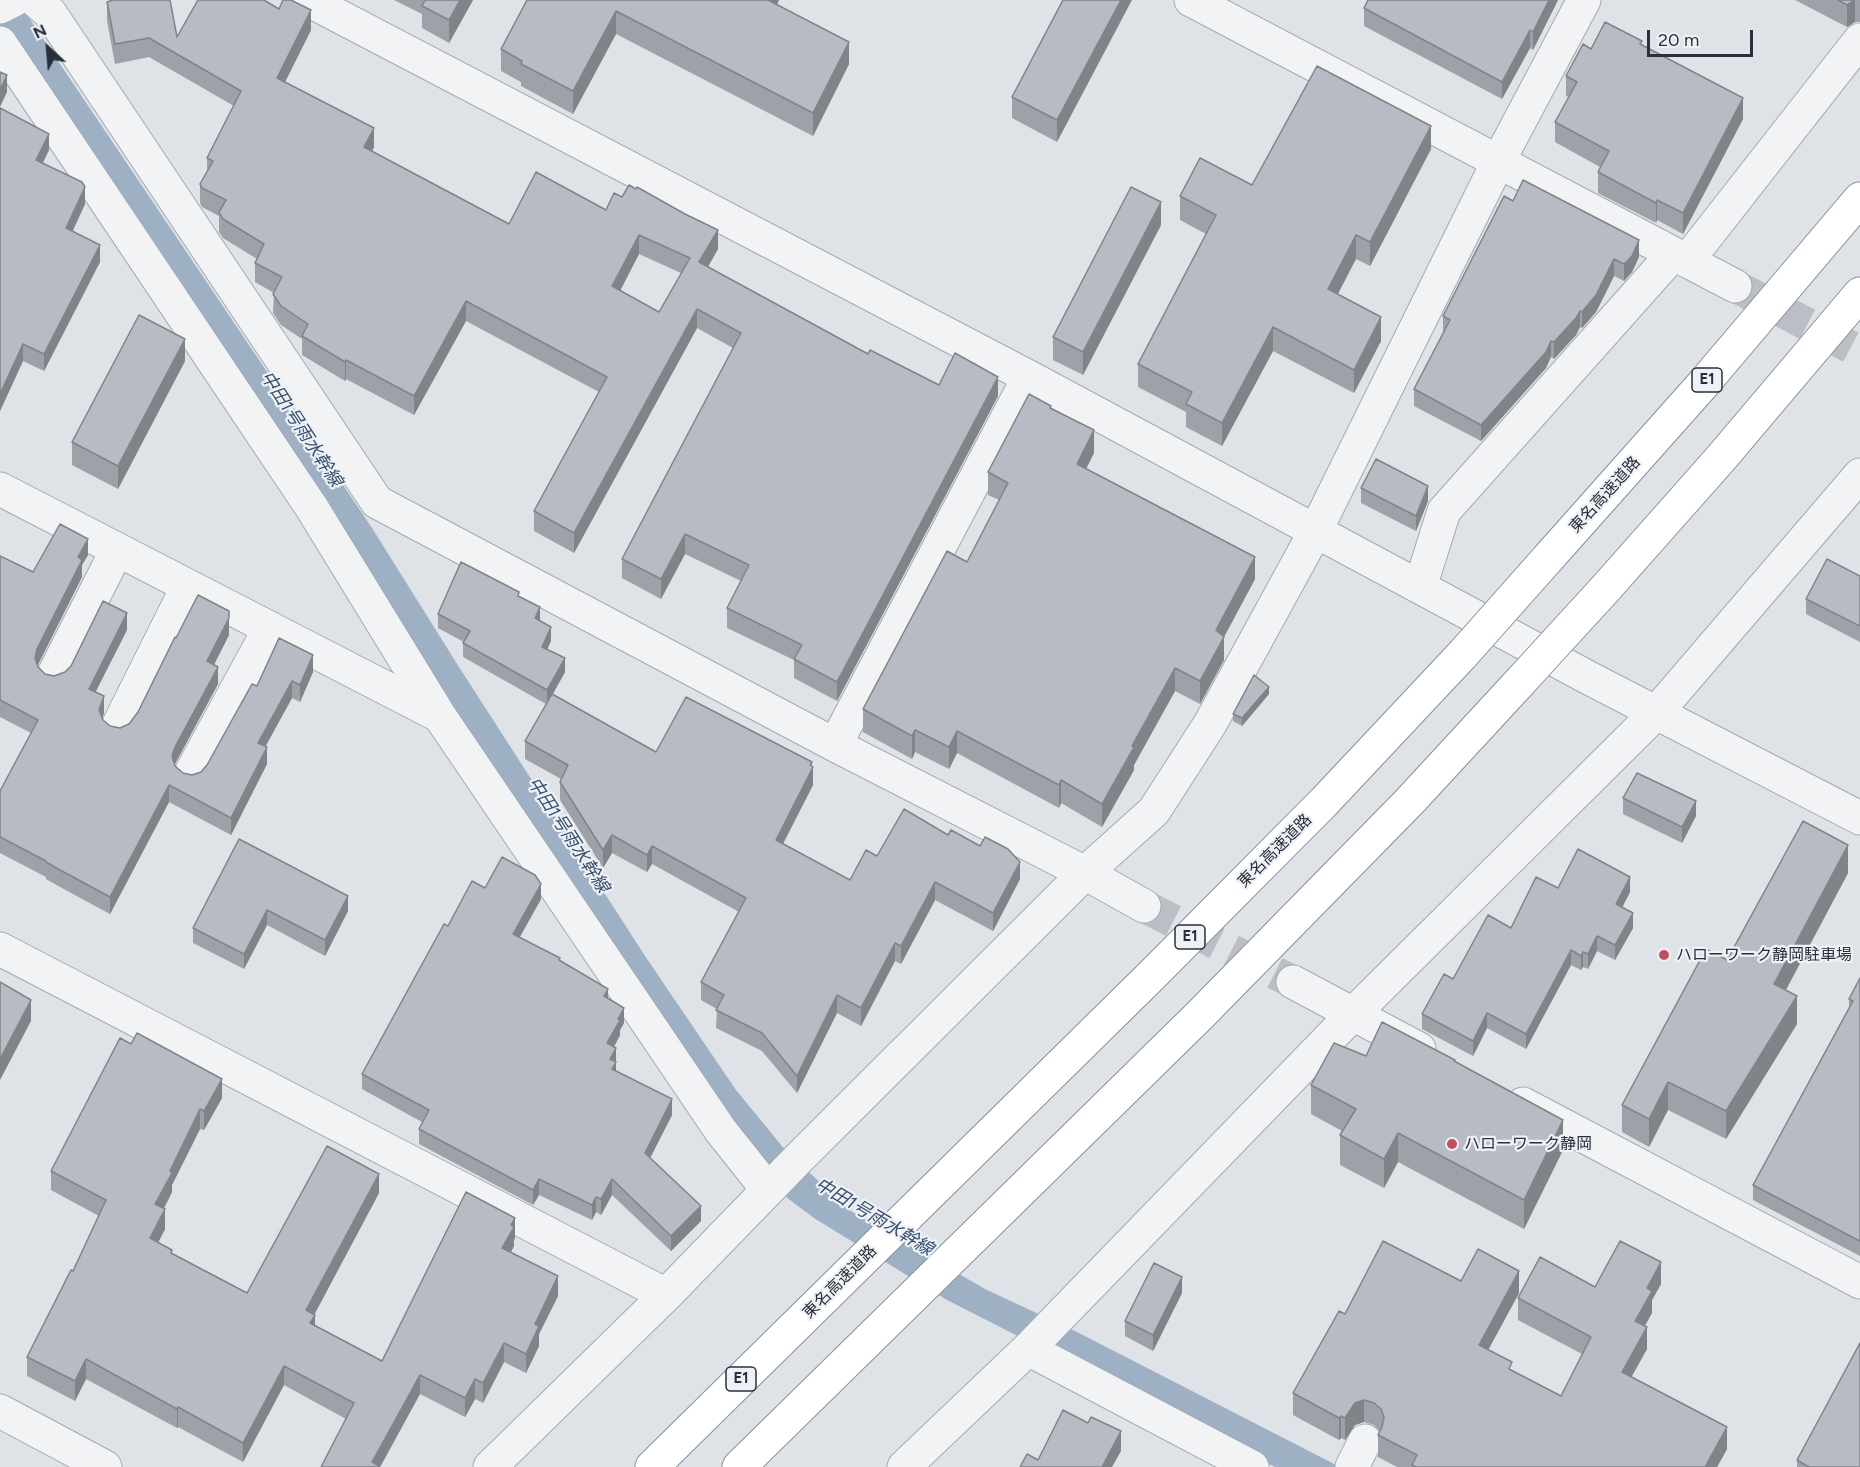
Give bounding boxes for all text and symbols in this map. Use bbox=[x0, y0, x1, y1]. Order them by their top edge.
north arrow bbox=[18, 18, 78, 78]
scale bar bbox=[1650, 18, 1756, 56]
text: N bbox=[30, 20, 50, 43]
text: 20 m bbox=[1658, 29, 1699, 51]
water label: 中田1号雨水幹線 bbox=[256, 367, 346, 491]
road number: E1 bbox=[1692, 368, 1722, 392]
street label: 東名高速道路 bbox=[1566, 453, 1644, 537]
water label: 中田1号雨水幹線 bbox=[523, 773, 613, 897]
street label: 東名高速道路 bbox=[1234, 810, 1316, 892]
road number: E1 bbox=[1175, 925, 1205, 949]
place label: ハローワーク静岡駐車場 bbox=[1676, 945, 1852, 965]
marker: ハローワーク静岡駐車場 bbox=[1657, 948, 1671, 962]
place label: ハローワーク静岡 bbox=[1464, 1134, 1592, 1154]
marker: ハローワーク静岡 bbox=[1445, 1137, 1459, 1151]
water label: 中田1号雨水幹線 bbox=[811, 1173, 937, 1261]
street label: 東名高速道路 bbox=[799, 1241, 881, 1323]
road number: E1 bbox=[726, 1367, 756, 1391]

